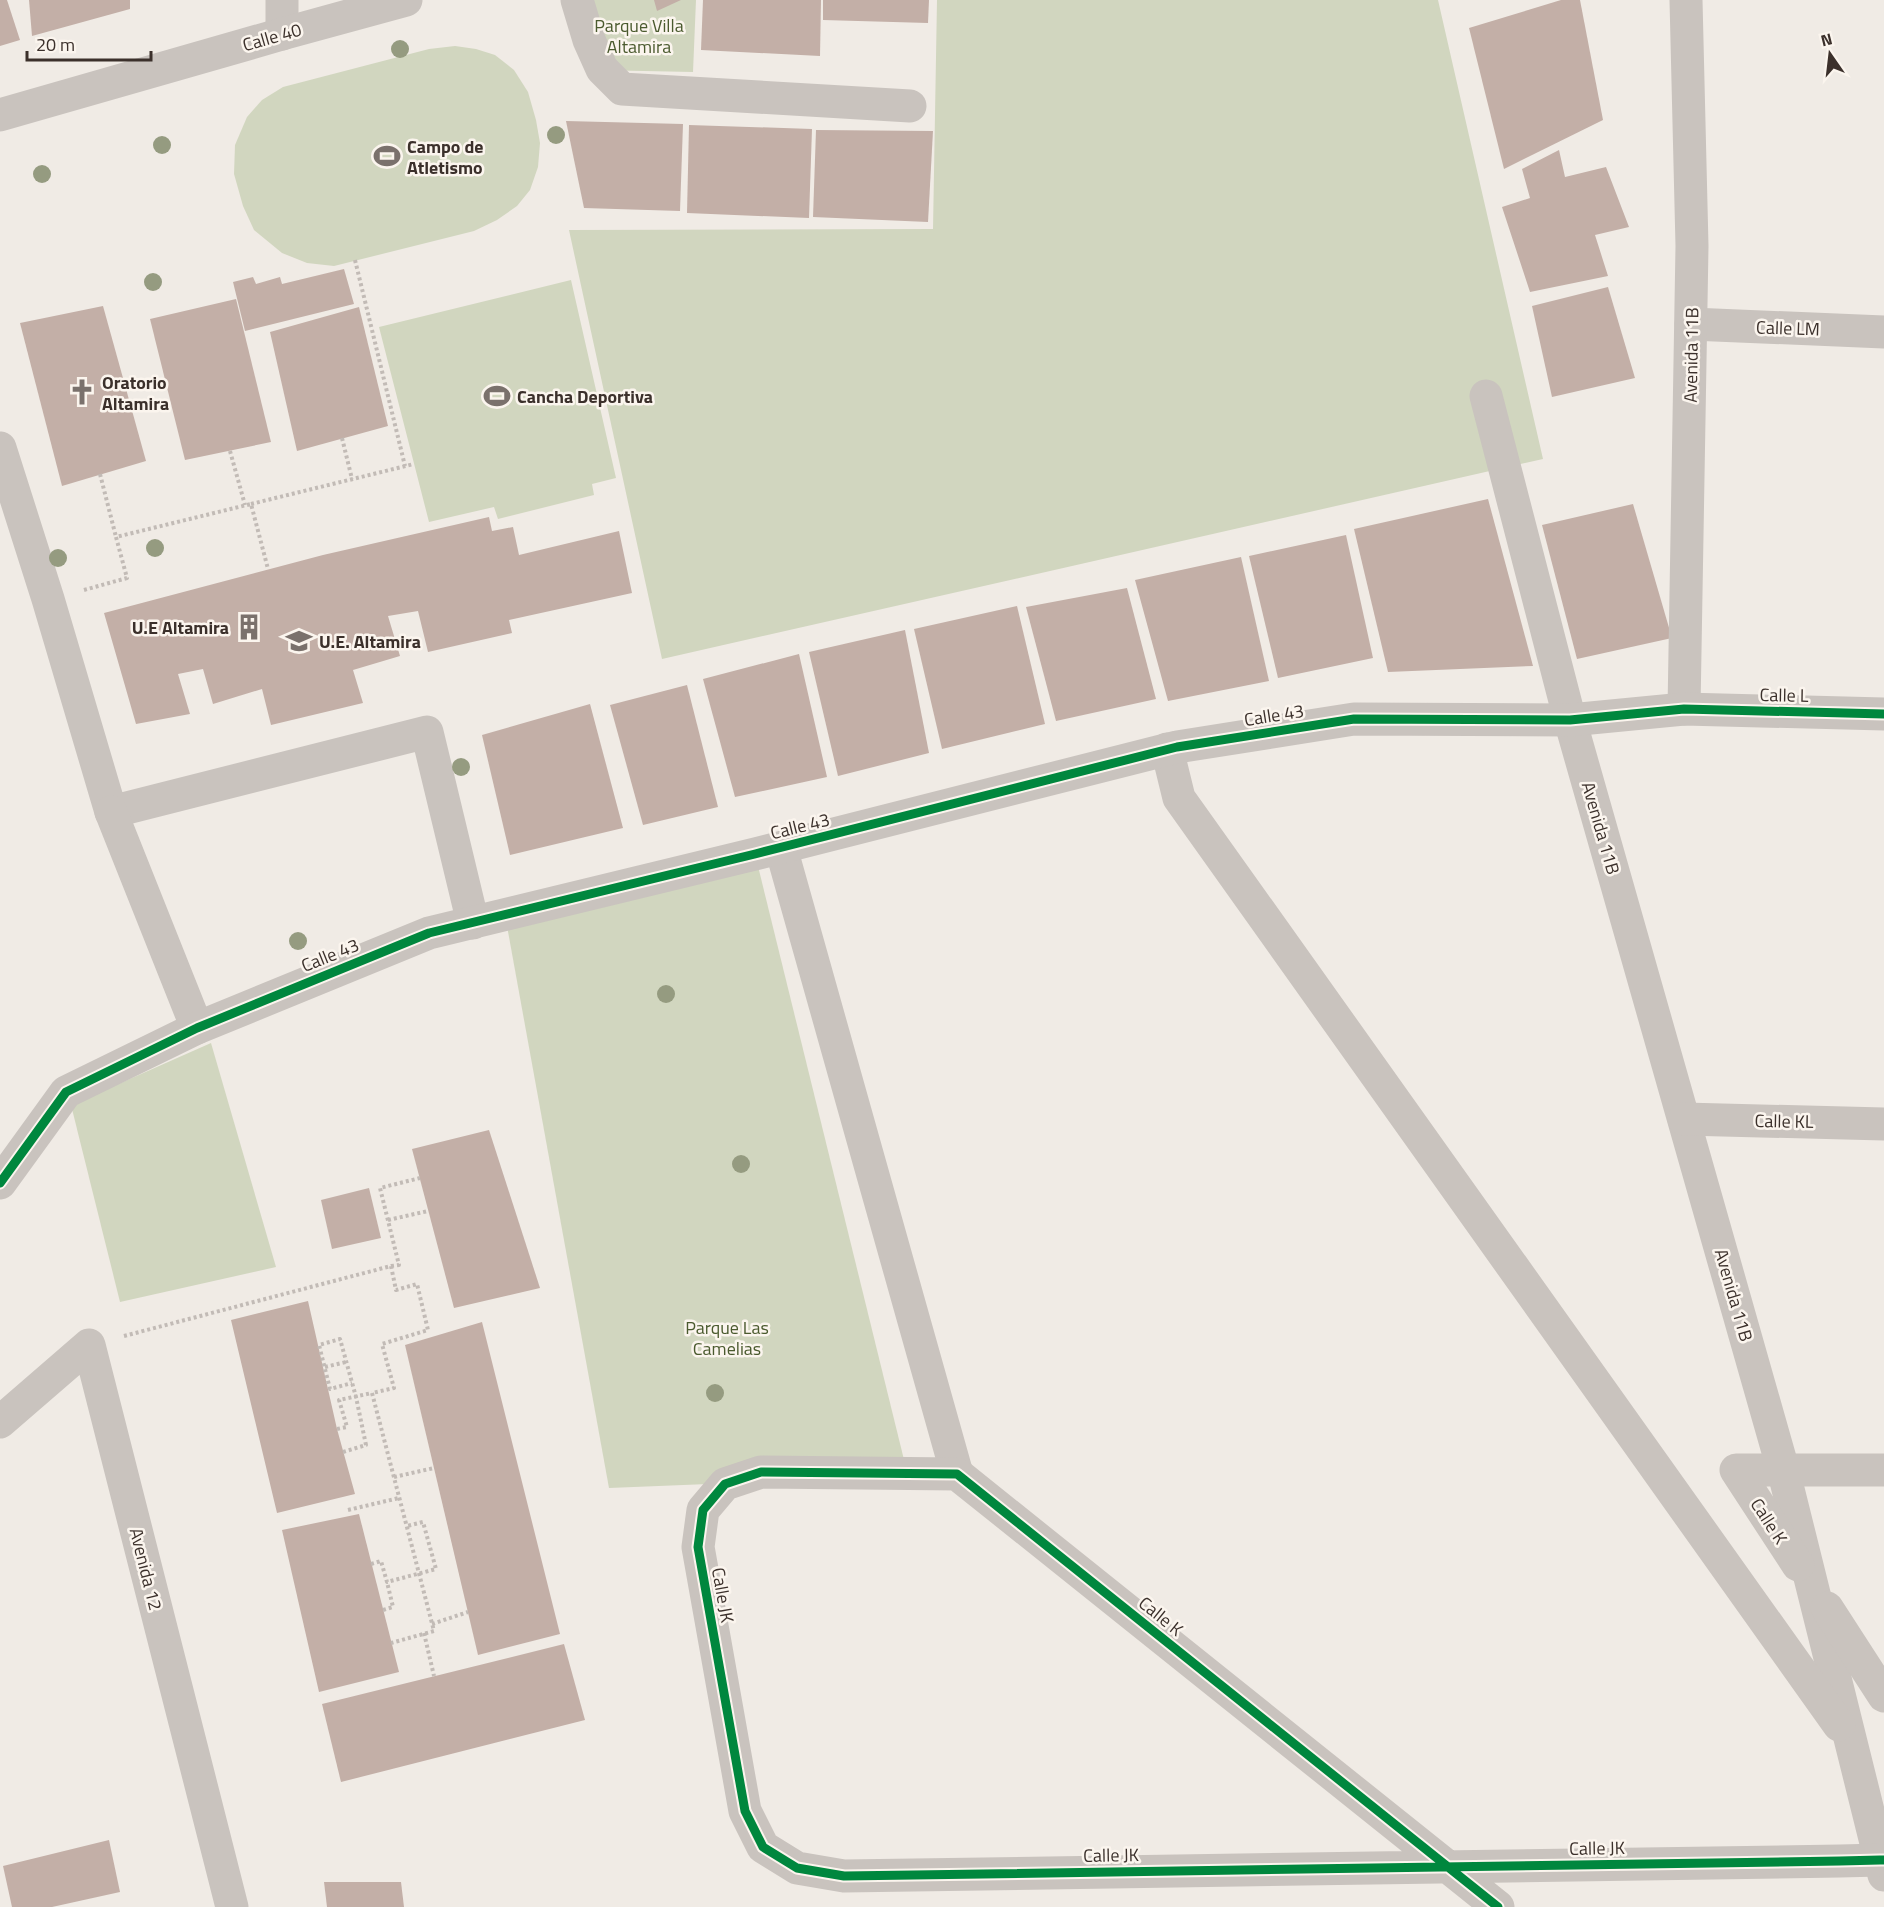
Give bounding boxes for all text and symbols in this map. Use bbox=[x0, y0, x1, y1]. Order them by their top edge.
park label: Parque Villa Altamira bbox=[594, 12, 684, 60]
street label: Calle 40 bbox=[239, 16, 305, 58]
scale bar bbox=[27, 24, 152, 62]
north arrow bbox=[1800, 24, 1860, 84]
text: N bbox=[1818, 26, 1835, 52]
text: 20 m bbox=[36, 31, 75, 58]
place label: Campo de Atletismo bbox=[407, 133, 483, 181]
sports icon: Campo de Atletismo bbox=[372, 141, 402, 171]
street label: Avenida 11B bbox=[1677, 307, 1705, 403]
street label: Calle LM bbox=[1756, 313, 1820, 343]
place label: Oratorio Altamira bbox=[102, 369, 169, 417]
church icon: Oratorio Altamira bbox=[67, 377, 97, 407]
sports icon: Cancha Deportiva bbox=[482, 381, 512, 411]
place label: Cancha Deportiva bbox=[517, 383, 653, 410]
building icon: U.E Altamira bbox=[234, 612, 264, 642]
place label: U.E Altamira bbox=[132, 614, 229, 641]
school or university icon: U.E. Altamira bbox=[284, 626, 314, 656]
place label: U.E. Altamira bbox=[319, 628, 421, 655]
street label: Calle L bbox=[1759, 681, 1809, 709]
street label: Calle 43 bbox=[1242, 697, 1306, 733]
street label: Avenida 11B bbox=[1575, 778, 1627, 878]
street label: Calle 43 bbox=[767, 806, 833, 846]
street label: Calle 43 bbox=[297, 931, 363, 979]
street label: Calle KL bbox=[1754, 1107, 1814, 1135]
street label: Avenida 11B bbox=[1708, 1245, 1760, 1345]
park label: Parque Las Camelias bbox=[685, 1314, 769, 1362]
street label: Calle K bbox=[1744, 1493, 1794, 1549]
street label: Avenida 12 bbox=[123, 1525, 169, 1613]
street label: Calle JK bbox=[705, 1565, 741, 1625]
street label: Calle K bbox=[1133, 1590, 1189, 1642]
street label: Calle JK bbox=[1569, 1834, 1625, 1862]
street label: Calle JK bbox=[1083, 1841, 1139, 1869]

